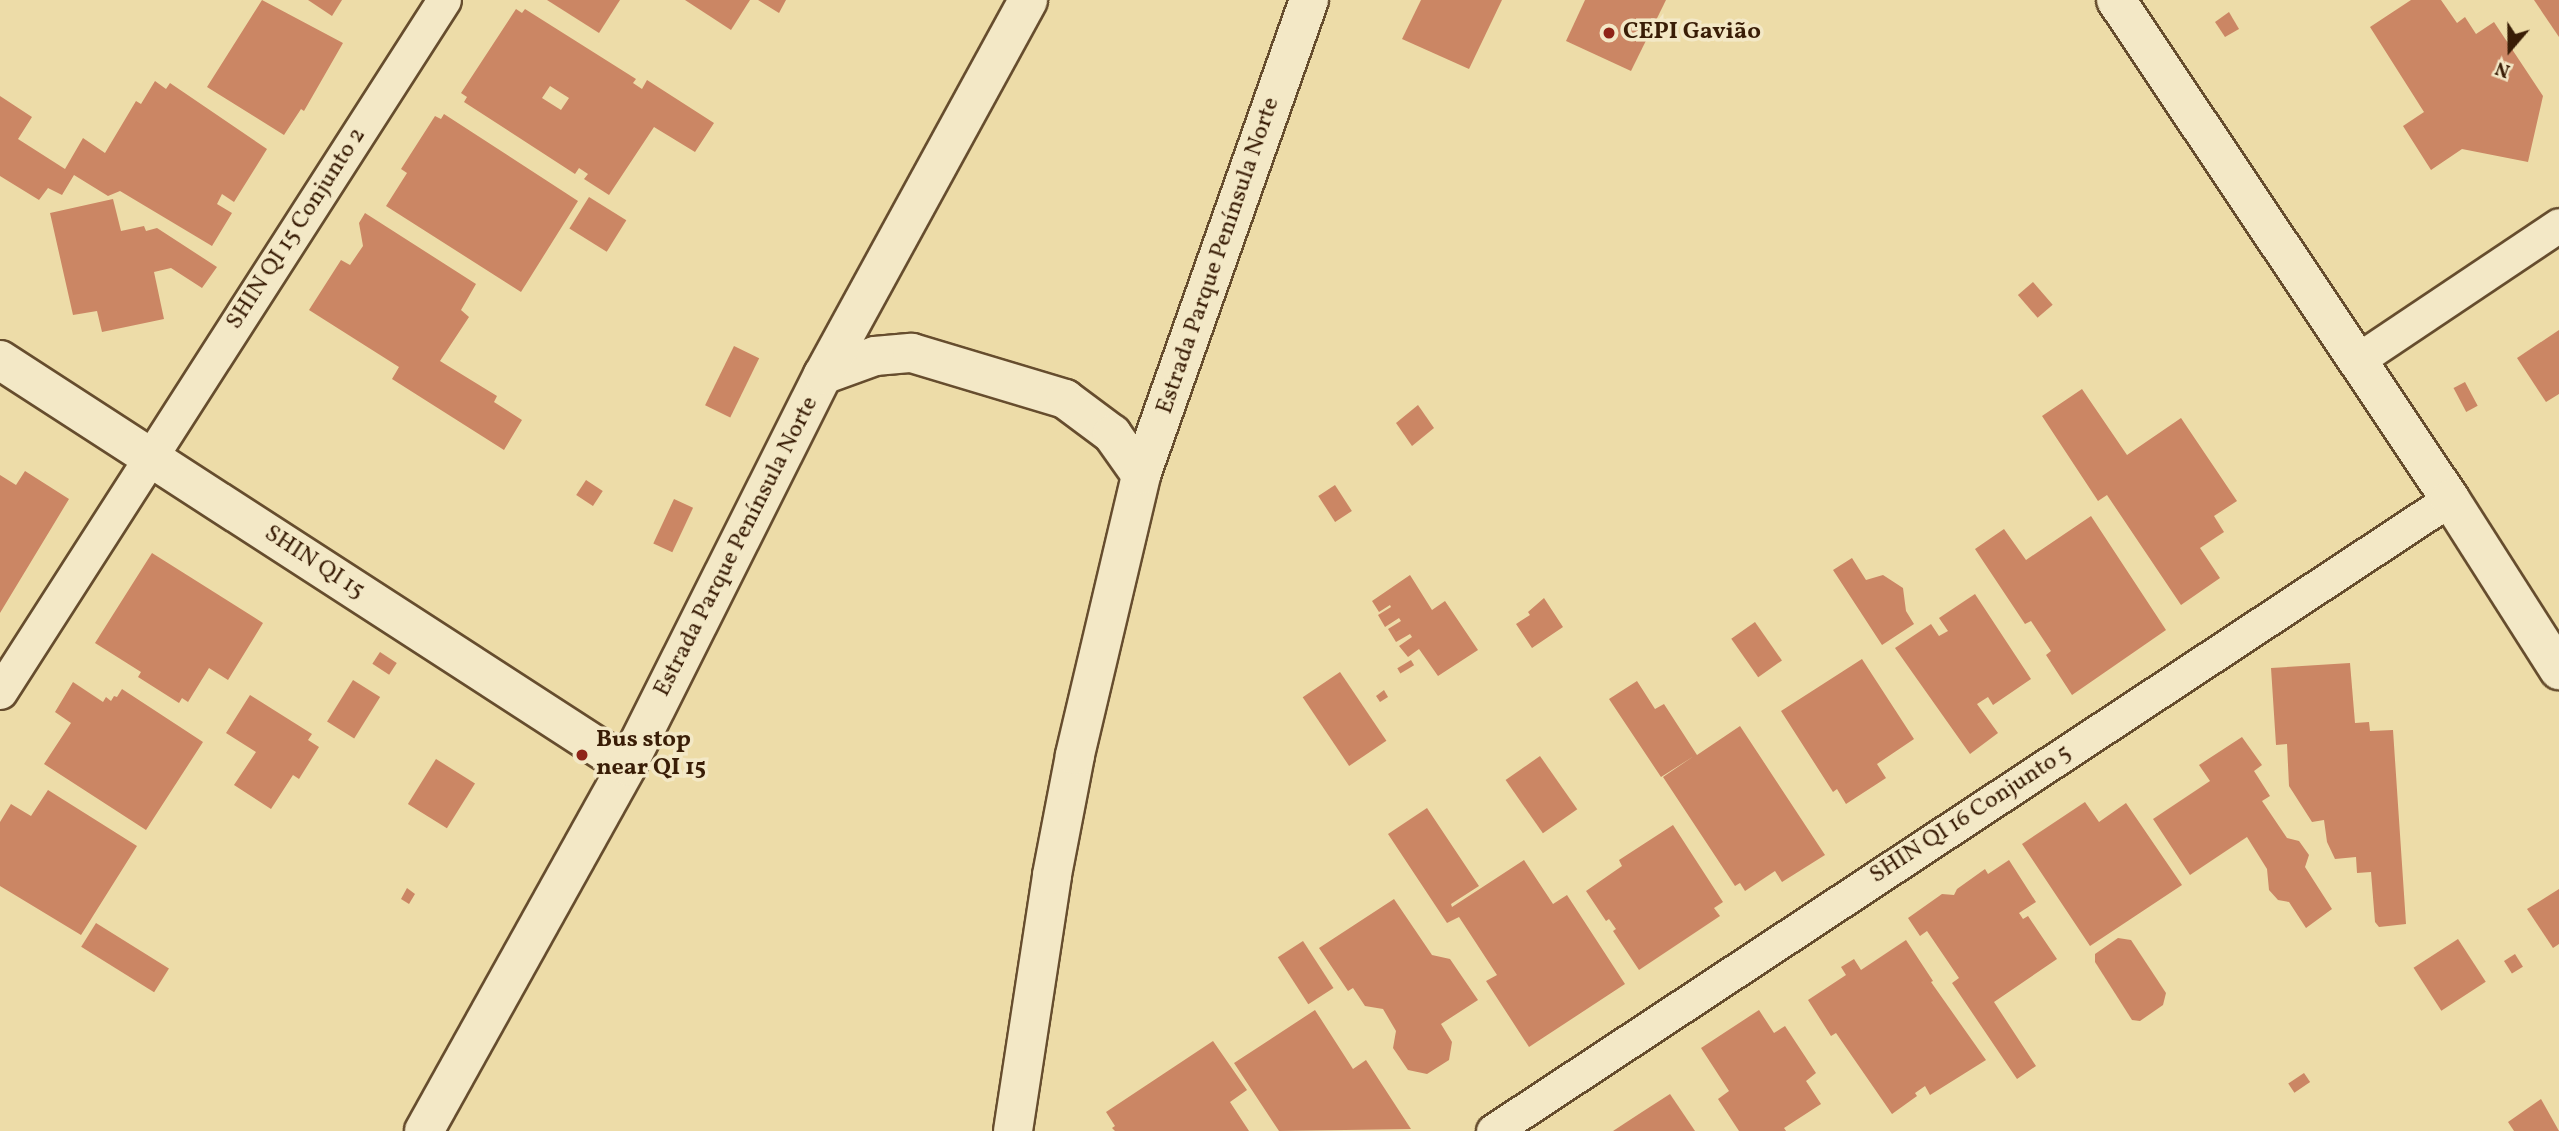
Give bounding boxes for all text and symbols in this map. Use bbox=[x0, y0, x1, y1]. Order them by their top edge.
north arrow bbox=[2475, 14, 2545, 84]
place label: CEPI Gavião bbox=[1623, 19, 1761, 47]
marker: CEPI Gavião bbox=[1601, 25, 1617, 41]
text: N bbox=[2492, 54, 2514, 83]
street label: Estrada Parque Península Norte bbox=[1151, 94, 1287, 418]
street label: SHIN QI 15 Conjunto 2 bbox=[221, 123, 373, 335]
street label: Estrada Parque Península Norte bbox=[649, 392, 825, 702]
street label: SHIN QI 15 bbox=[258, 520, 370, 606]
place label: Bus stop near QI 15 bbox=[596, 727, 706, 783]
street label: SHIN QI 16 Conjunto 5 bbox=[1865, 739, 2077, 891]
marker: Bus stop near QI 15 bbox=[574, 747, 590, 763]

